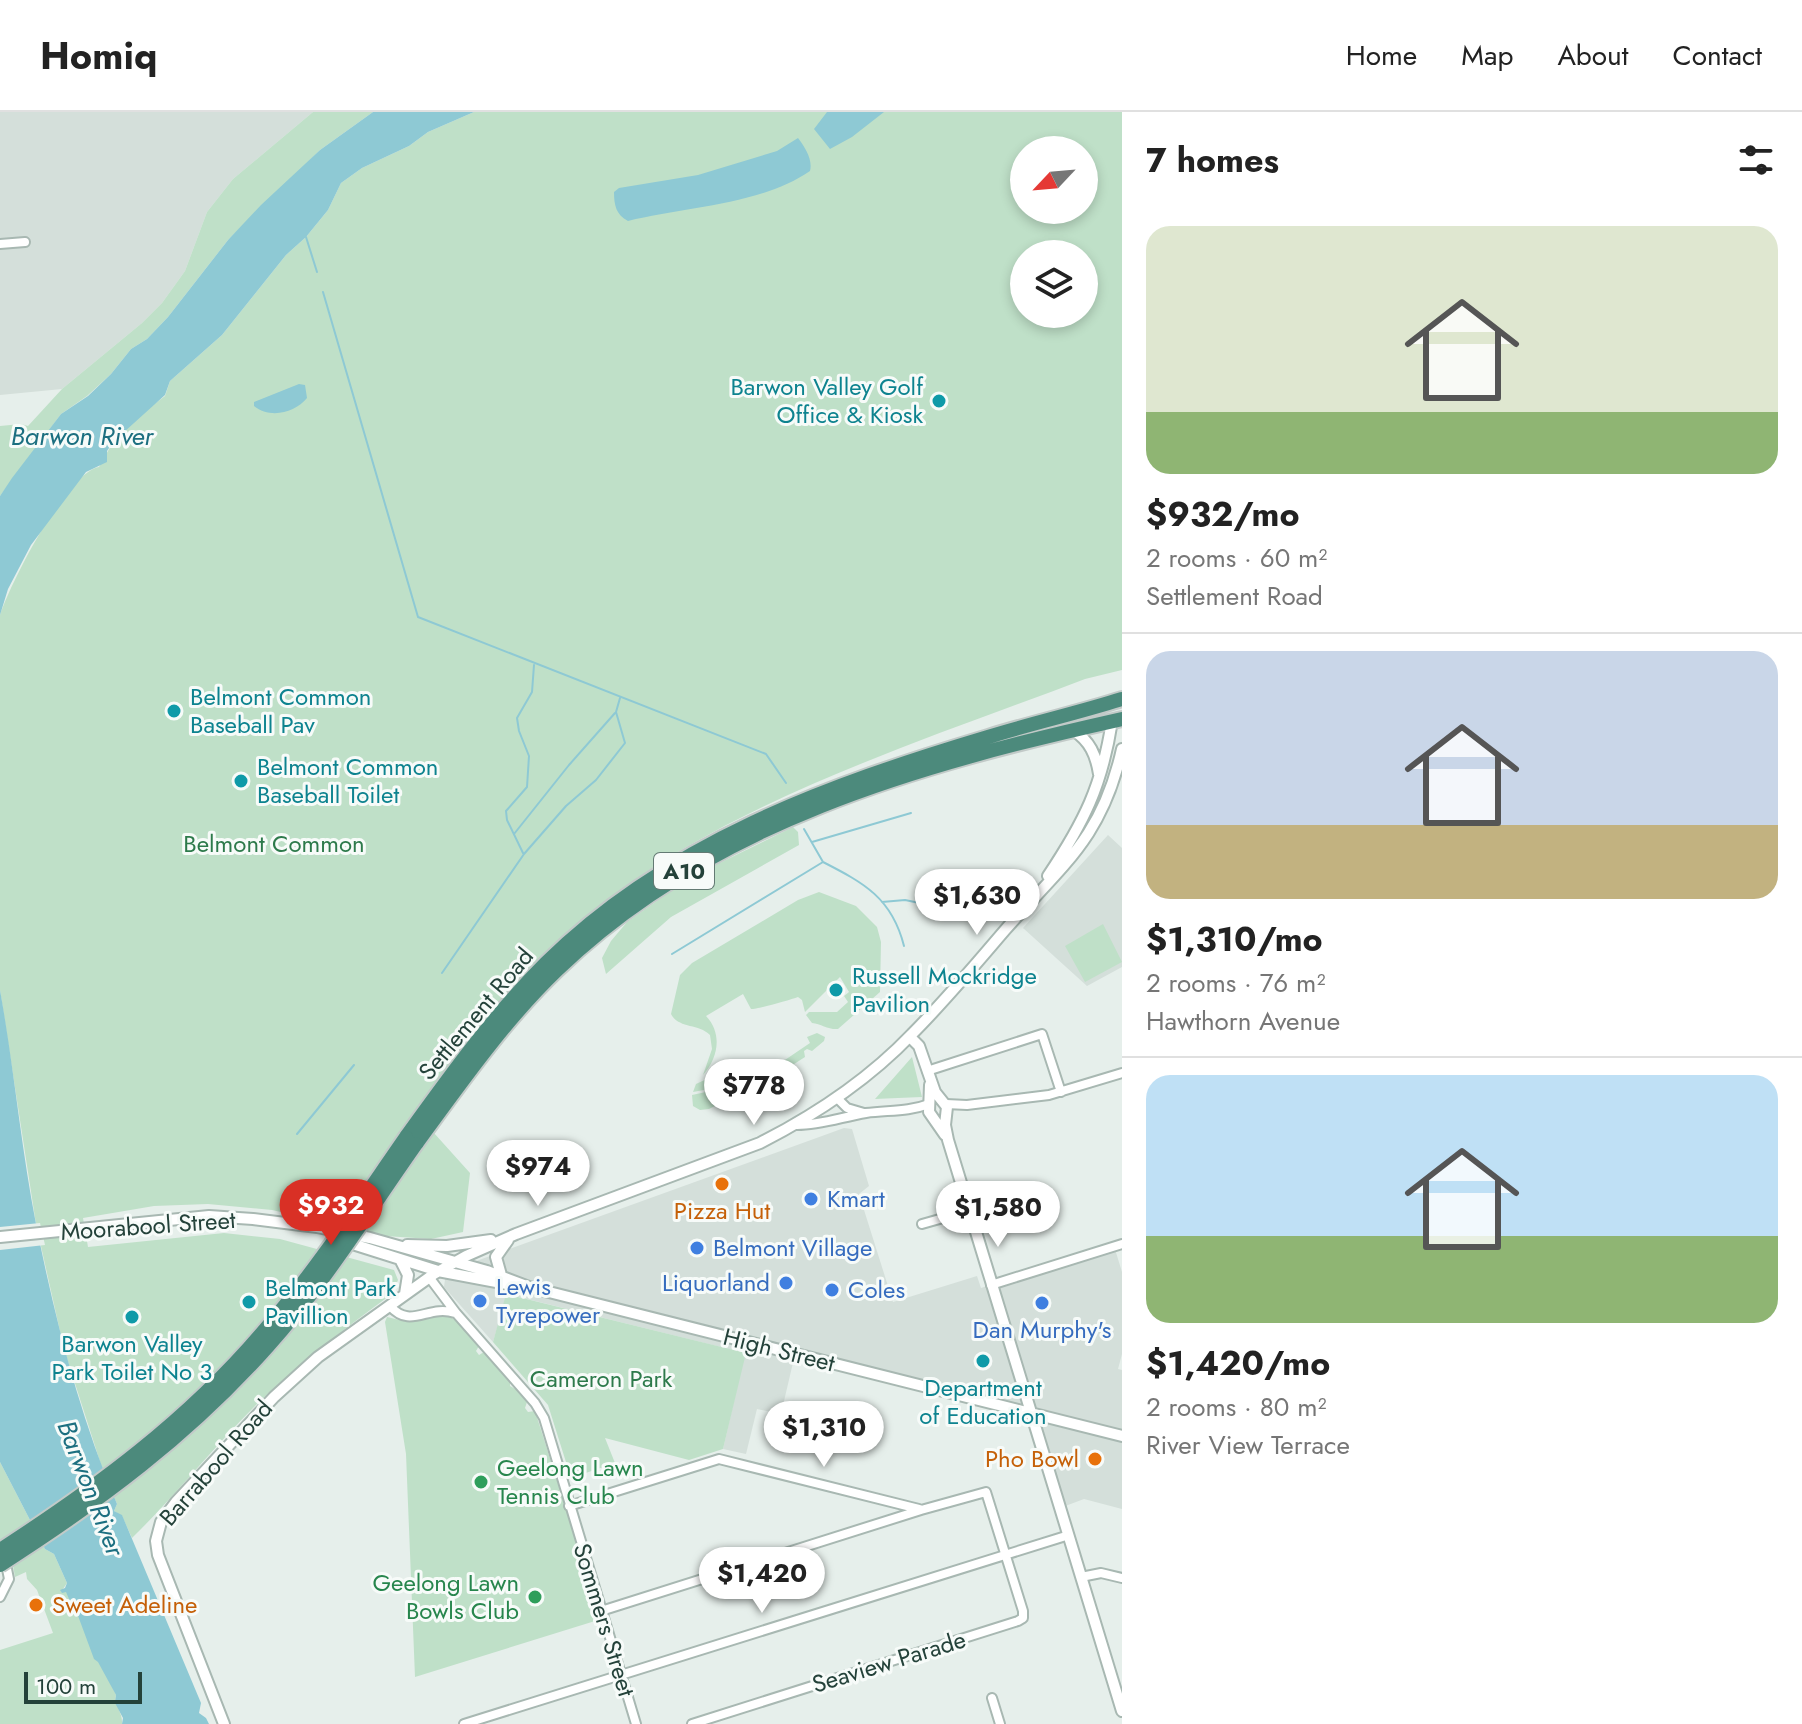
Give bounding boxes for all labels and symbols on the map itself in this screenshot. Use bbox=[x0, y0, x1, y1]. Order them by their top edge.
north arrow bbox=[1010, 136, 1098, 224]
place label: Barwon Valley Golf Office & Kiosk bbox=[730, 369, 924, 432]
marker: Barwon Valley Golf Office & Kiosk bbox=[930, 392, 948, 410]
water label: Barwon River bbox=[11, 417, 155, 455]
place label: Belmont Common Baseball Pav bbox=[190, 679, 371, 742]
marker: Belmont Common Baseball Pav bbox=[165, 702, 183, 720]
place label: Belmont Common Baseball Toilet bbox=[257, 749, 438, 812]
marker: Belmont Common Baseball Toilet bbox=[232, 772, 250, 790]
park label: Belmont Common bbox=[183, 826, 365, 861]
road number: A10 bbox=[654, 853, 714, 889]
pin: $1,630 bbox=[912, 869, 1042, 937]
street label: Settlement Road bbox=[410, 940, 542, 1087]
place label: Russell Mockridge Pavilion bbox=[852, 958, 1037, 1021]
marker: Russell Mockridge Pavilion bbox=[827, 981, 845, 999]
pin: $778 bbox=[707, 1059, 801, 1127]
pin: $974 bbox=[491, 1140, 585, 1208]
marker: Pizza Hut bbox=[713, 1175, 731, 1193]
pin: $932 bbox=[284, 1179, 378, 1247]
place label: Kmart bbox=[827, 1181, 885, 1216]
pin: $1,580 bbox=[933, 1181, 1063, 1249]
marker: Kmart bbox=[802, 1190, 820, 1208]
place label: Pizza Hut bbox=[674, 1193, 770, 1228]
street label: Moorabool Street bbox=[59, 1202, 237, 1249]
place label: Belmont Village bbox=[713, 1230, 872, 1265]
marker: Belmont Village bbox=[688, 1239, 706, 1257]
place label: Liquorland bbox=[662, 1265, 770, 1300]
place label: Lewis Tyrepower bbox=[496, 1269, 601, 1332]
place label: Belmont Park Pavillion bbox=[265, 1270, 397, 1333]
place label: Coles bbox=[848, 1272, 905, 1307]
marker: Liquorland bbox=[777, 1274, 795, 1292]
marker: Coles bbox=[823, 1281, 841, 1299]
marker: Lewis Tyrepower bbox=[471, 1292, 489, 1310]
marker: Belmont Park Pavillion bbox=[240, 1293, 258, 1311]
marker: Dan Murphy's bbox=[1033, 1294, 1051, 1312]
marker: Barwon Valley Park Toilet No 3 bbox=[123, 1308, 141, 1326]
place label: Dan Murphy's bbox=[973, 1312, 1111, 1347]
street label: High Street bbox=[720, 1319, 839, 1380]
place label: Barwon Valley Park Toilet No 3 bbox=[52, 1326, 212, 1389]
marker: Department of Education bbox=[974, 1352, 992, 1370]
park label: Cameron Park bbox=[530, 1361, 673, 1396]
place label: Department of Education bbox=[919, 1370, 1047, 1433]
street label: Barrabool Road bbox=[151, 1392, 280, 1534]
pin: $1,310 bbox=[759, 1401, 889, 1469]
water label: Barwon River bbox=[48, 1415, 135, 1563]
place label: Pho Bowl bbox=[985, 1441, 1079, 1476]
place label: Geelong Lawn Tennis Club bbox=[497, 1450, 644, 1513]
marker: Pho Bowl bbox=[1086, 1450, 1104, 1468]
marker: Geelong Lawn Tennis Club bbox=[472, 1473, 490, 1491]
street label: Sommers Street bbox=[565, 1539, 644, 1701]
pin: $1,420 bbox=[697, 1547, 827, 1615]
place label: Geelong Lawn Bowls Club bbox=[372, 1565, 519, 1628]
place label: Sweet Adeline bbox=[52, 1587, 197, 1622]
marker: Geelong Lawn Bowls Club bbox=[526, 1588, 544, 1606]
marker: Sweet Adeline bbox=[27, 1596, 45, 1614]
street label: Seaview Parade bbox=[808, 1622, 970, 1702]
scale bar bbox=[24, 1668, 142, 1704]

